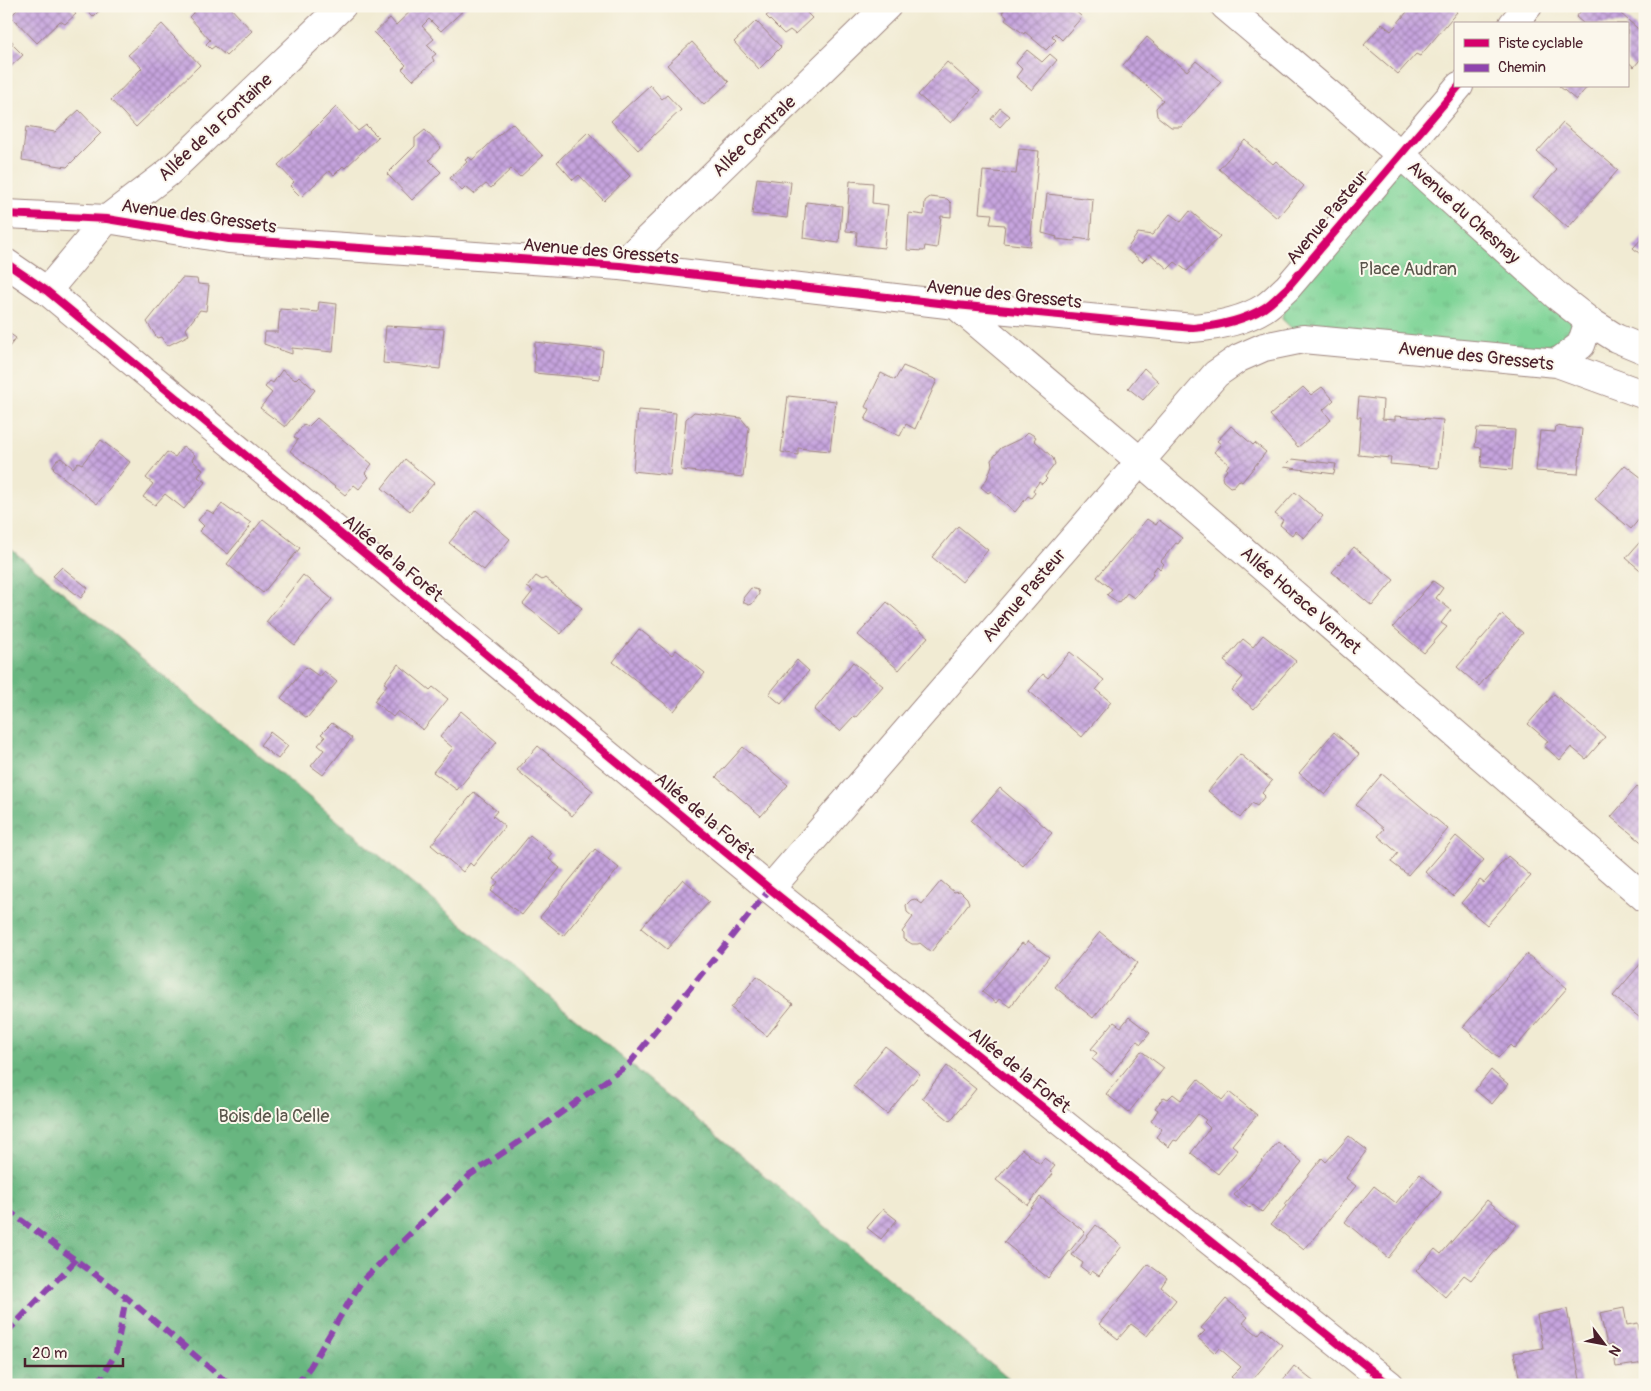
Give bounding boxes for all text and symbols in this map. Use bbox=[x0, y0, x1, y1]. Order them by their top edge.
legend bbox=[1454, 22, 1628, 88]
text: Piste cyclable bbox=[1498, 34, 1583, 53]
text: Chemin bbox=[1498, 58, 1546, 77]
street label: Allée de la Fontaine bbox=[153, 68, 277, 186]
street label: Allée Centrale bbox=[708, 91, 801, 182]
street label: Avenue du Chesnay bbox=[1403, 156, 1525, 269]
street label: Avenue Pasteur bbox=[1281, 165, 1374, 269]
street label: Avenue des Gressets bbox=[120, 194, 278, 239]
street label: Avenue des Gressets bbox=[522, 233, 680, 270]
park label: Place Audran bbox=[1359, 258, 1457, 281]
street label: Avenue des Gressets bbox=[925, 275, 1083, 314]
street label: Avenue des Gressets bbox=[1397, 337, 1555, 376]
street label: Allée de la Forêt bbox=[338, 510, 448, 607]
street label: Allée Horace Vernet bbox=[1235, 542, 1366, 660]
street label: Avenue Pasteur bbox=[977, 543, 1072, 647]
street label: Allée de la Forêt bbox=[650, 768, 760, 865]
street label: Allée de la Forêt bbox=[964, 1022, 1076, 1119]
park label: Bois de la Celle bbox=[219, 1105, 330, 1128]
north arrow bbox=[1578, 1318, 1628, 1368]
scale bar bbox=[25, 1336, 122, 1368]
text: N bbox=[1605, 1342, 1624, 1359]
text: 20 m bbox=[32, 1344, 67, 1363]

